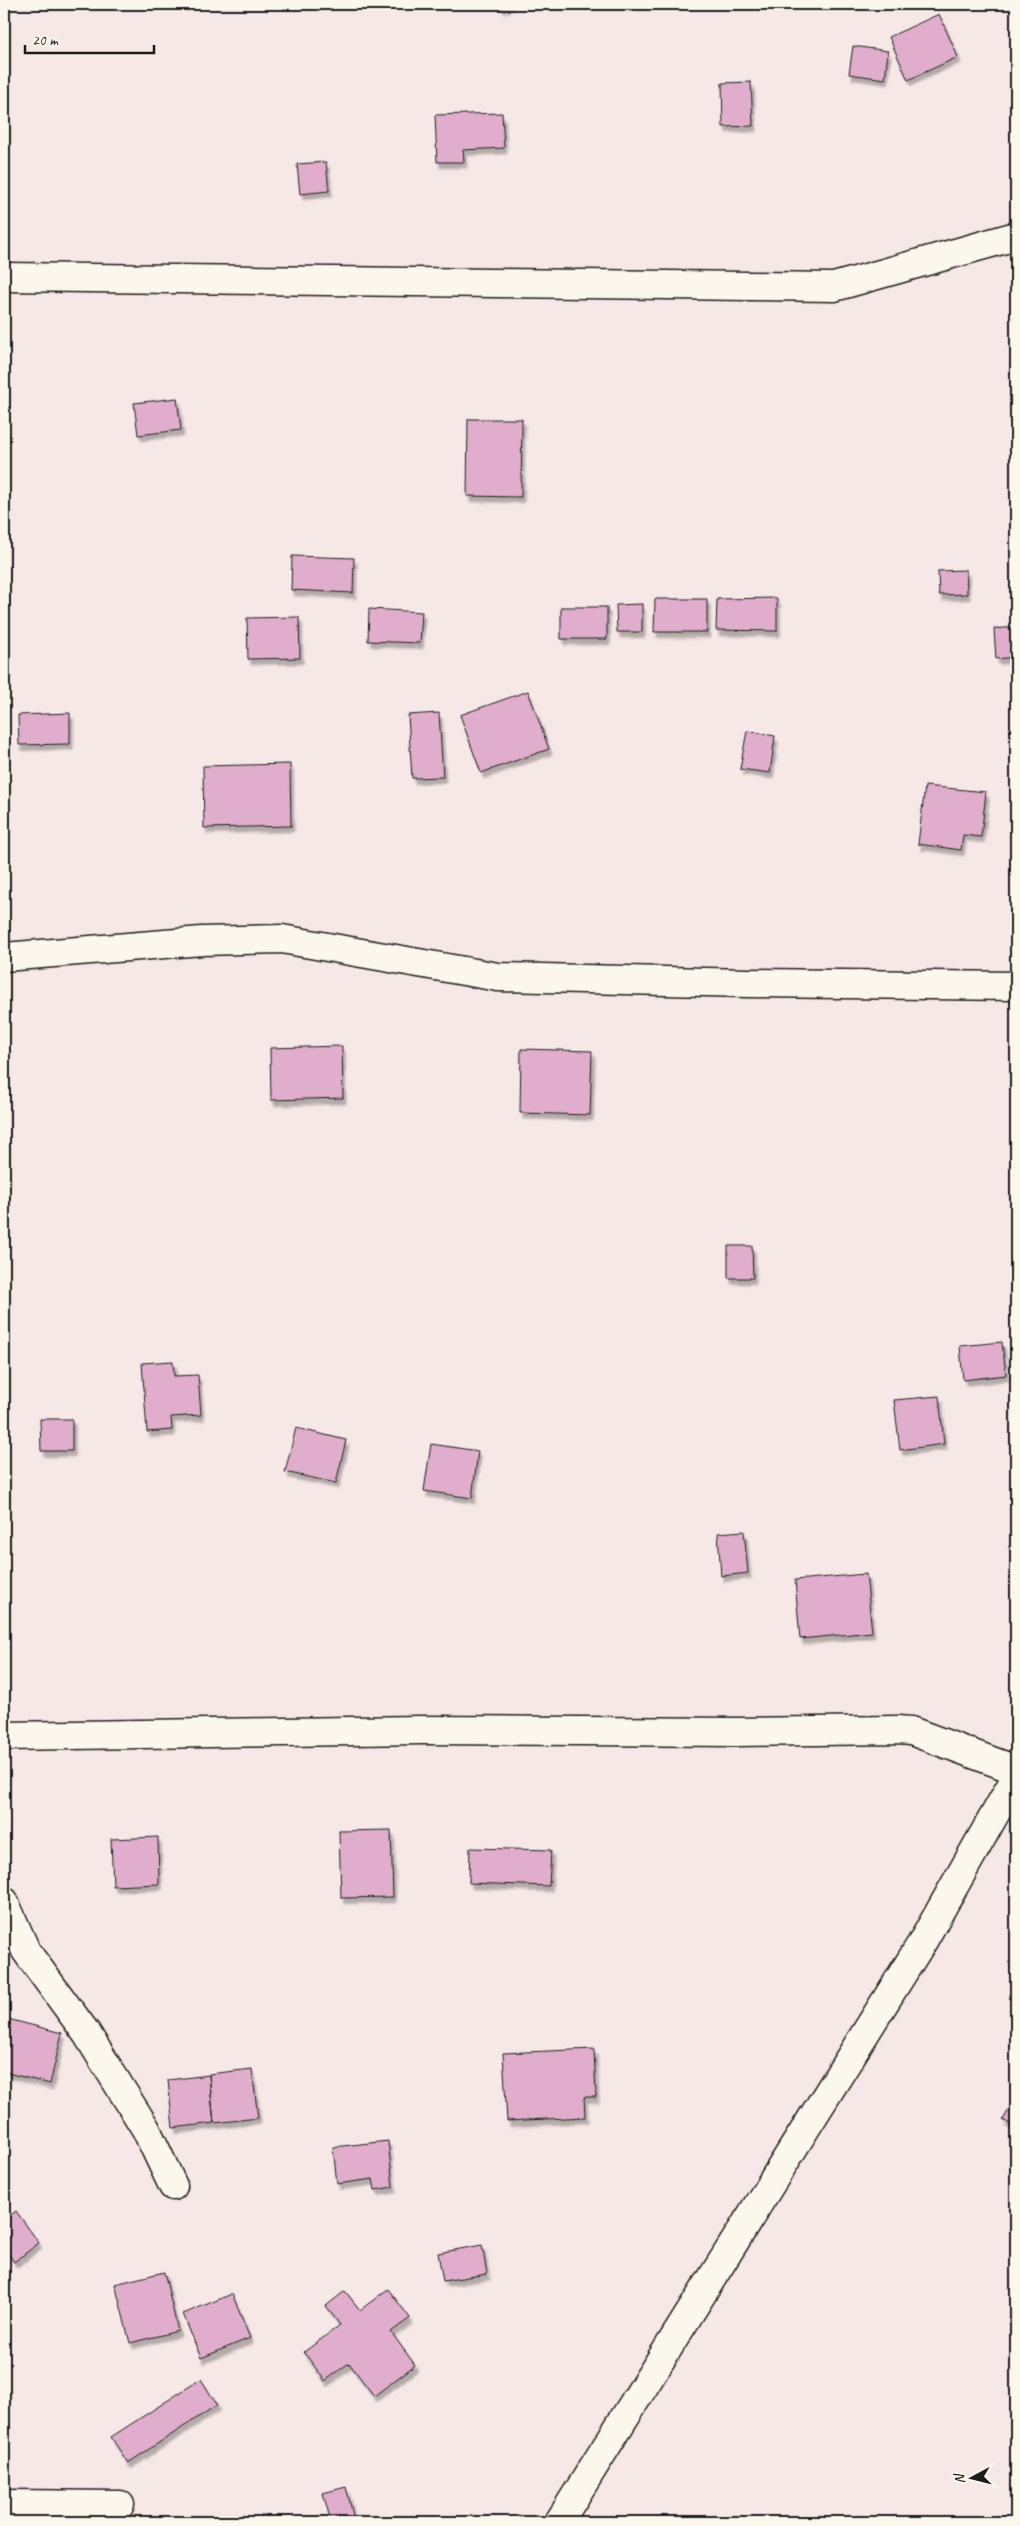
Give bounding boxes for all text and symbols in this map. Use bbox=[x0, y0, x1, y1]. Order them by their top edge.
scale bar bbox=[25, 22, 154, 54]
text: 20 m bbox=[32, 31, 59, 50]
north arrow bbox=[948, 2454, 998, 2504]
text: N bbox=[950, 2472, 969, 2485]

